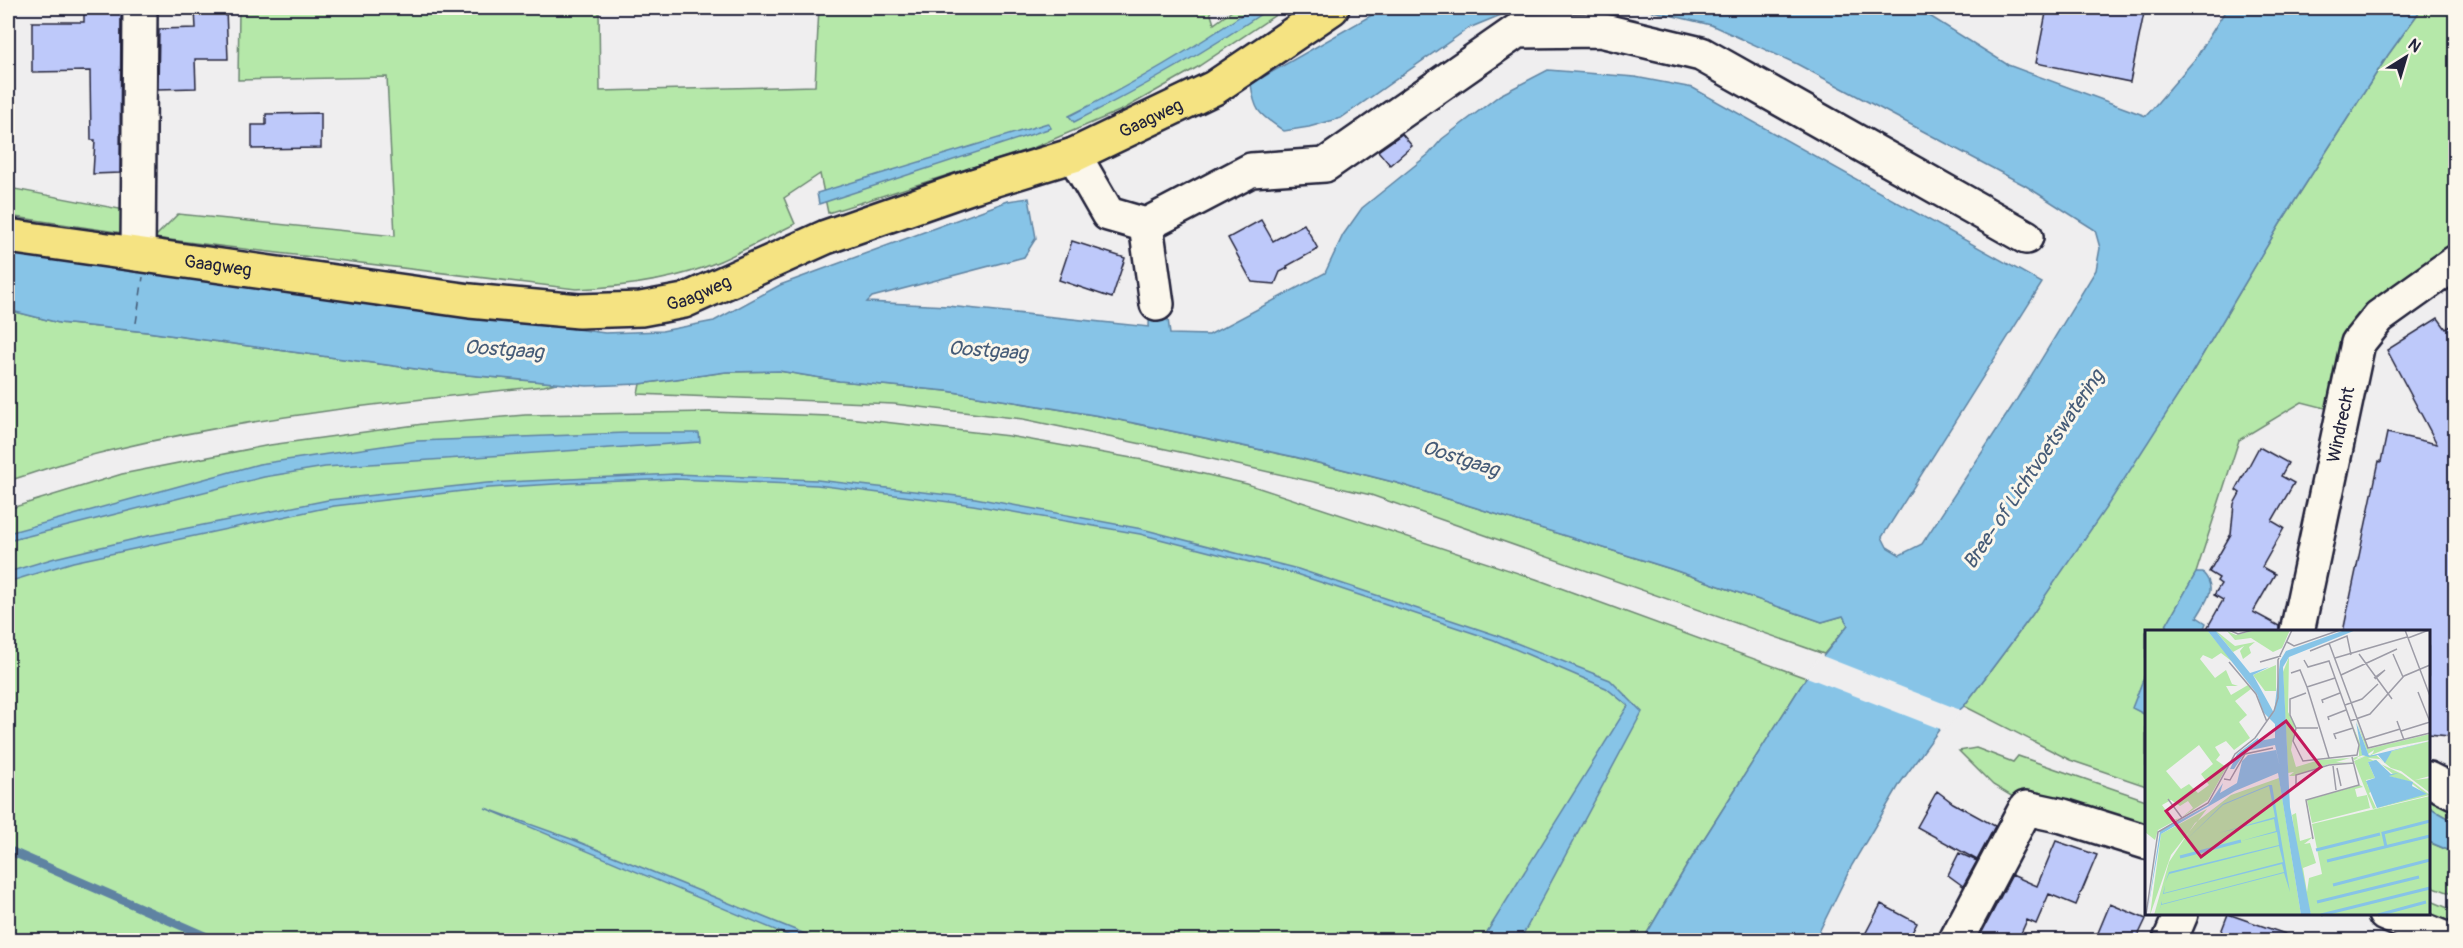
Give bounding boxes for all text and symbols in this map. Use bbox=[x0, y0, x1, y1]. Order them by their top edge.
north arrow bbox=[2376, 27, 2436, 87]
text: N bbox=[2404, 35, 2425, 57]
street label: Gaagweg bbox=[1116, 94, 1187, 144]
street label: Gaagweg bbox=[183, 250, 253, 282]
street label: Gaagweg bbox=[665, 270, 735, 316]
water label: Oostgaag bbox=[464, 334, 546, 365]
water label: Oostgaag bbox=[948, 335, 1030, 366]
water label: Bree- of Lichtvoetswatering bbox=[1957, 363, 2111, 574]
street label: Windrecht bbox=[2322, 384, 2361, 465]
water label: Oostgaag bbox=[1419, 434, 1504, 483]
inset map bbox=[2145, 630, 2430, 915]

